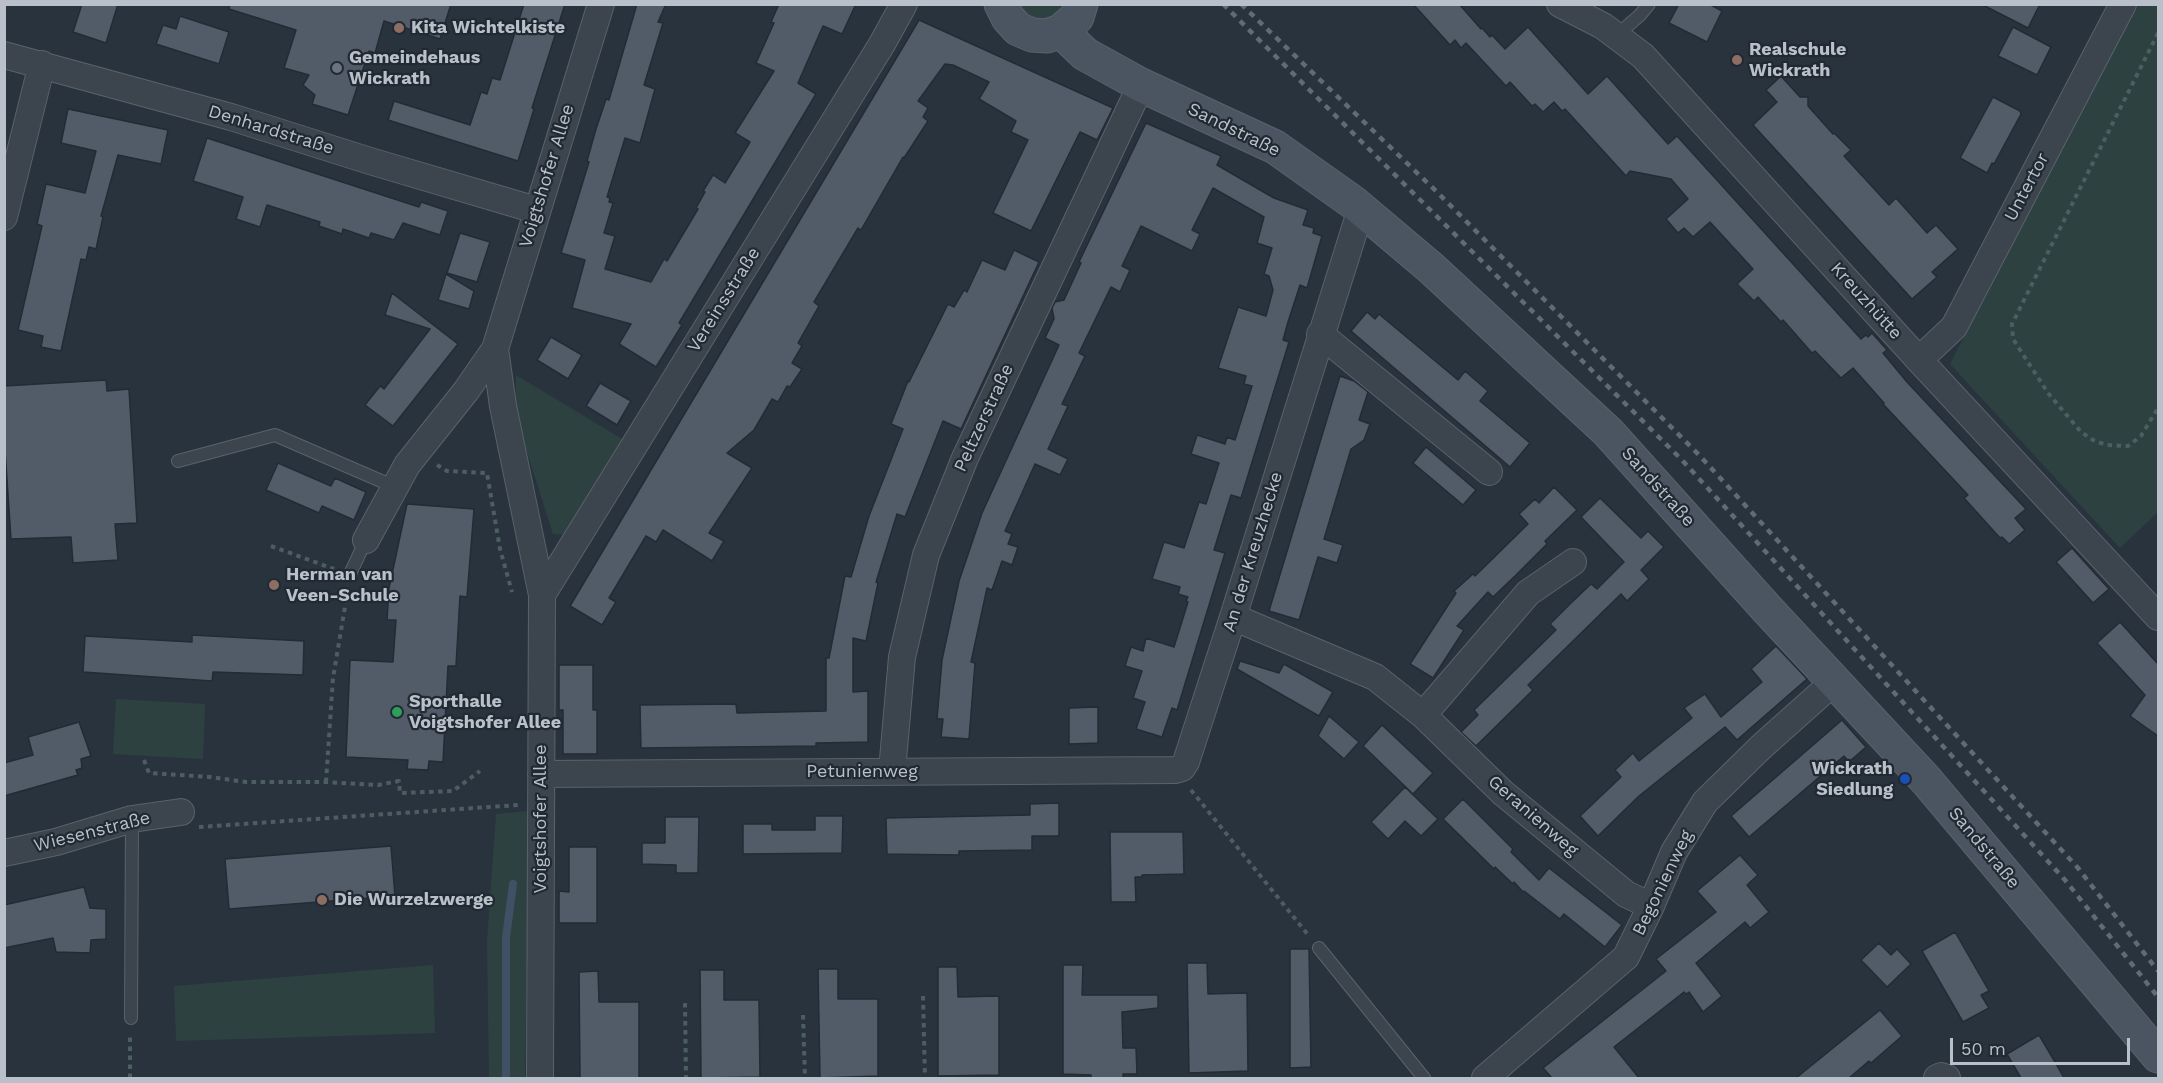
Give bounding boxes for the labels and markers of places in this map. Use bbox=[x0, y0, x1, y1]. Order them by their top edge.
place label: Kita Wichtelkiste bbox=[411, 17, 565, 39]
marker: Kita Wichtelkiste bbox=[392, 21, 406, 35]
place label: Realschule Wickrath bbox=[1749, 39, 1846, 82]
place label: Gemeindehaus Wickrath bbox=[349, 47, 480, 90]
marker: Realschule Wickrath bbox=[1730, 53, 1744, 67]
marker: Gemeindehaus Wickrath bbox=[330, 61, 344, 75]
place label: Herman van Veen-Schule bbox=[286, 564, 399, 606]
marker: Herman van Veen-Schule bbox=[267, 578, 281, 592]
place label: Sporthalle Voigtshofer Allee bbox=[409, 691, 561, 734]
marker: Sporthalle Voigtshofer Allee bbox=[390, 705, 404, 719]
place label: Wickrath Siedlung bbox=[1811, 758, 1893, 800]
marker: Wickrath Siedlung bbox=[1898, 772, 1912, 786]
place label: Die Wurzelzwerge bbox=[334, 889, 493, 911]
marker: Die Wurzelzwerge bbox=[315, 893, 329, 907]

